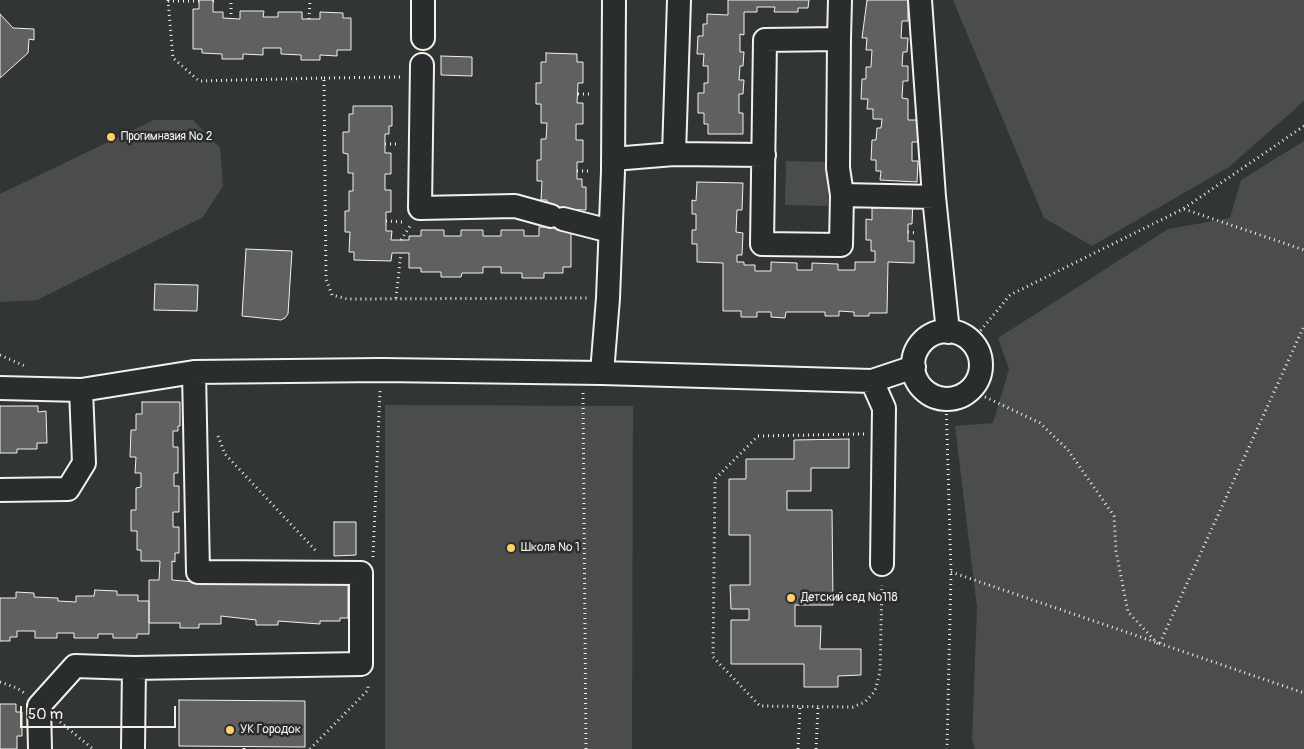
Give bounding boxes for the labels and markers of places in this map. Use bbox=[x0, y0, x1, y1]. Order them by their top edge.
place label: Прогимназия № 2 bbox=[121, 130, 212, 144]
marker: Прогимназия № 2 bbox=[105, 131, 117, 143]
place label: Школа № 1 bbox=[521, 541, 580, 555]
marker: Школа № 1 bbox=[505, 542, 517, 554]
place label: Детский сад №118 bbox=[801, 591, 898, 605]
marker: Детский сад №118 bbox=[785, 592, 797, 604]
place label: УК Городок bbox=[240, 723, 301, 737]
marker: УК Городок bbox=[224, 724, 236, 736]

